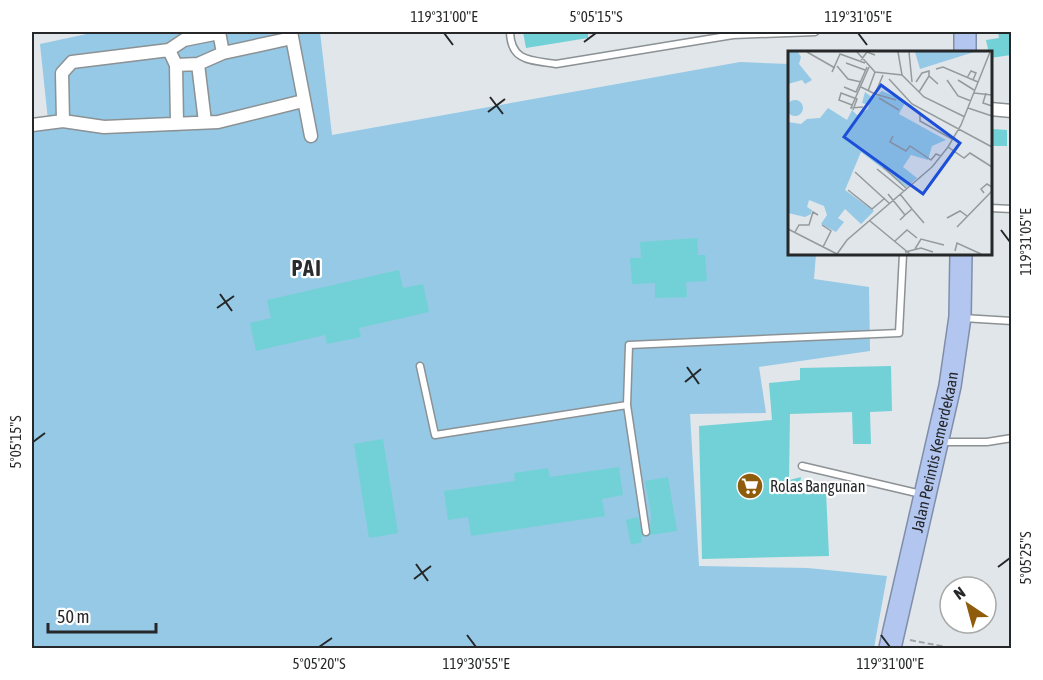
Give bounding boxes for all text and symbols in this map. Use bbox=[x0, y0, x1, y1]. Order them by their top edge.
text: 119°31'00"E bbox=[410, 8, 478, 25]
text: 5°05'15"S bbox=[569, 8, 623, 25]
text: 119°31'05"E bbox=[824, 8, 892, 25]
inset map bbox=[788, 51, 992, 255]
text: 119°31'05"E bbox=[1017, 208, 1034, 276]
district label: PAI bbox=[292, 255, 322, 281]
street label: Jalan Perintis Kemerdekaan bbox=[908, 370, 961, 534]
text: 5°05'15"S bbox=[7, 415, 24, 469]
supermarket icon: Rolas Bangunan bbox=[735, 471, 765, 501]
place label: Rolas Bangunan bbox=[770, 477, 865, 496]
text: 5°05'25"S bbox=[1017, 531, 1034, 585]
north arrow bbox=[938, 575, 998, 635]
text: N bbox=[950, 583, 968, 603]
scale bar bbox=[48, 596, 156, 634]
text: 50 m bbox=[57, 606, 89, 627]
text: 5°05'20"S bbox=[292, 655, 346, 672]
text: 119°30'55"E bbox=[442, 655, 510, 672]
text: 119°31'00"E bbox=[856, 655, 924, 672]

